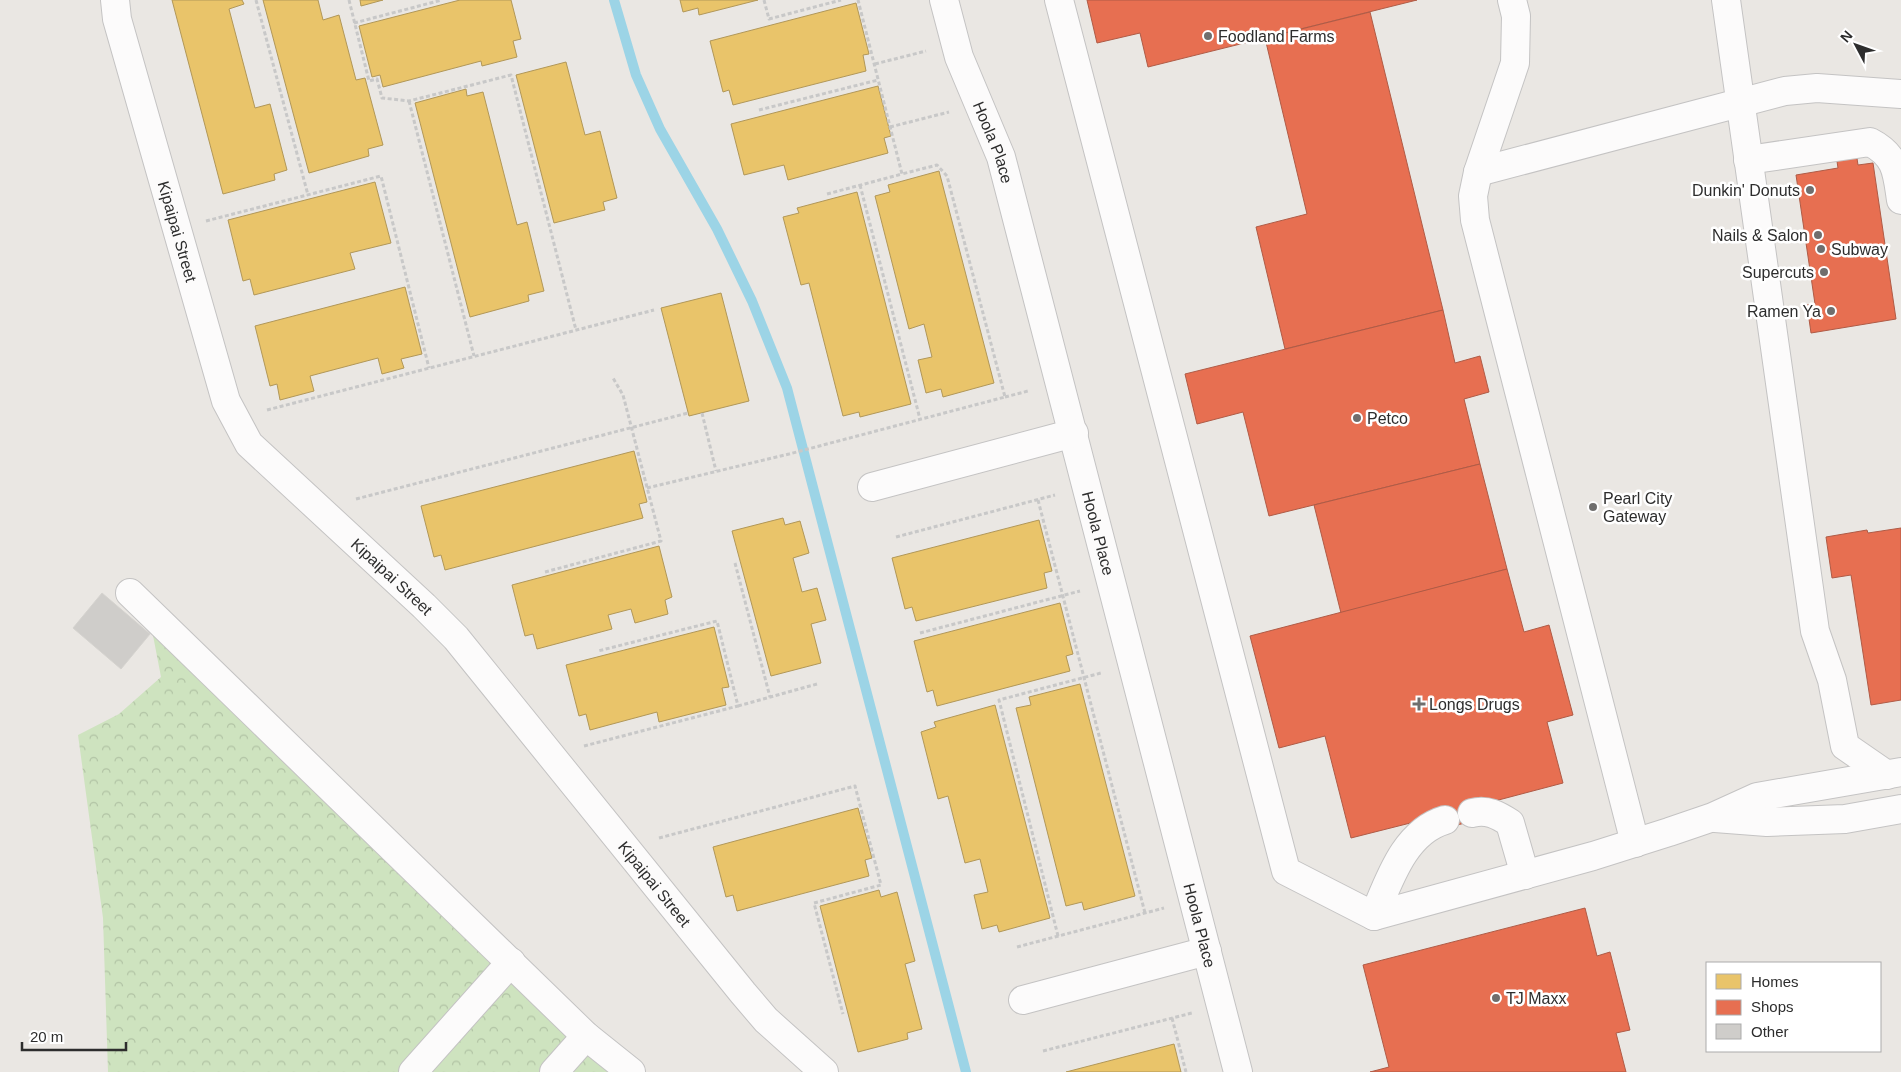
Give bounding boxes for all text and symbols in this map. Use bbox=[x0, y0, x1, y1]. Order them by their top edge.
north arrow bbox=[1831, 20, 1881, 70]
text: N bbox=[1837, 27, 1856, 46]
place label: Foodland Farms bbox=[1218, 28, 1335, 45]
marker: Foodland Farms bbox=[1202, 30, 1214, 42]
street label: Hoola Place bbox=[970, 99, 1015, 185]
street label: Kipaipai Street bbox=[155, 179, 200, 284]
place label: Dunkin' Donuts bbox=[1692, 182, 1800, 199]
marker: Dunkin' Donuts bbox=[1804, 184, 1816, 196]
place label: Nails & Salon bbox=[1712, 227, 1808, 244]
marker: Nails & Salon bbox=[1812, 229, 1824, 241]
place label: Subway bbox=[1831, 241, 1888, 258]
marker: Subway bbox=[1815, 243, 1827, 255]
place label: Supercuts bbox=[1742, 264, 1814, 281]
marker: Supercuts bbox=[1818, 266, 1830, 278]
place label: Ramen Ya bbox=[1747, 303, 1821, 320]
marker: Ramen Ya bbox=[1825, 305, 1837, 317]
place label: Petco bbox=[1367, 410, 1408, 427]
marker: Petco bbox=[1351, 412, 1363, 424]
street label: Hoola Place bbox=[1079, 489, 1117, 577]
place label: Pearl City Gateway bbox=[1603, 490, 1672, 525]
marker: Pearl City Gateway bbox=[1587, 501, 1599, 513]
street label: Kipaipai Street bbox=[348, 535, 436, 619]
place label: Longs Drugs bbox=[1429, 696, 1520, 713]
marker: Longs Drugs bbox=[1413, 698, 1425, 710]
street label: Kipaipai Street bbox=[615, 838, 694, 930]
street label: Hoola Place bbox=[1180, 881, 1219, 969]
legend bbox=[1706, 962, 1881, 1052]
text: Homes bbox=[1751, 973, 1799, 990]
place label: TJ Maxx bbox=[1506, 990, 1566, 1007]
marker: TJ Maxx bbox=[1490, 992, 1502, 1004]
text: Shops bbox=[1751, 998, 1794, 1015]
scale bar bbox=[22, 1020, 126, 1052]
text: Other bbox=[1751, 1023, 1789, 1040]
text: 20 m bbox=[30, 1028, 63, 1045]

